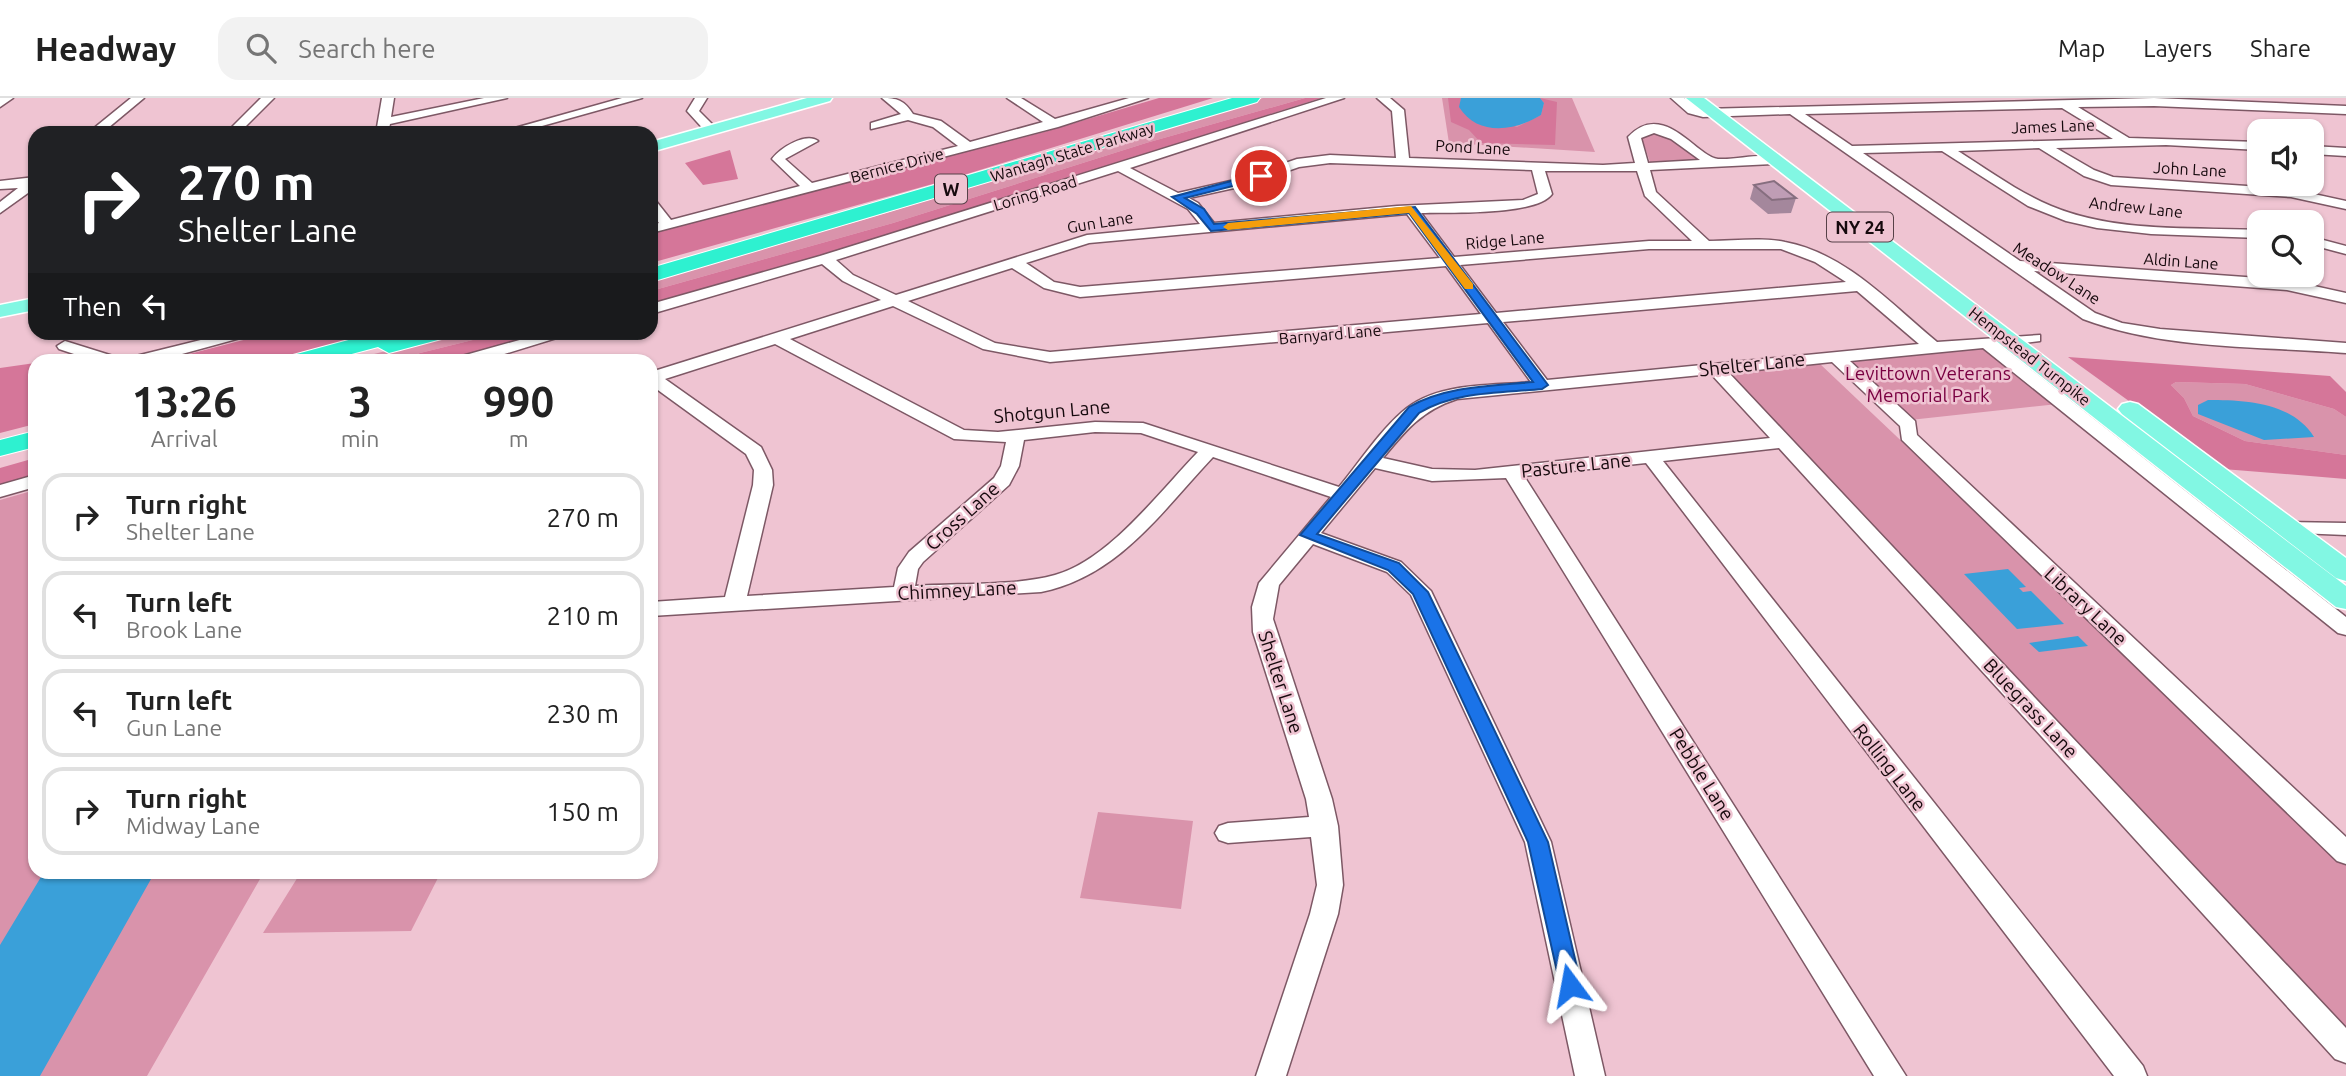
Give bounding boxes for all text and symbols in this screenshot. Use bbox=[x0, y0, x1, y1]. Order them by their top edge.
search box bbox=[218, 17, 708, 80]
icon: search bbox=[242, 29, 280, 67]
text: Headway bbox=[35, 30, 176, 67]
text: Search here bbox=[298, 34, 436, 63]
text: Map bbox=[2058, 35, 2105, 62]
text: Layers bbox=[2143, 35, 2212, 62]
text: Share bbox=[2250, 35, 2311, 62]
street label: James Lane bbox=[2011, 116, 2095, 136]
street label: Wantagh State Parkway bbox=[988, 118, 1156, 185]
map controls bbox=[2247, 119, 2324, 287]
button: sound bbox=[2247, 119, 2324, 196]
street label: Pond Lane bbox=[1435, 136, 1511, 158]
street label: Bernice Drive bbox=[848, 144, 946, 186]
pin bbox=[1231, 146, 1291, 206]
icon: right bbox=[63, 154, 154, 245]
text: 270 m bbox=[178, 154, 315, 209]
icon: arrive bbox=[1242, 157, 1280, 195]
street label: John Lane bbox=[2153, 158, 2227, 180]
street label: Loring Road bbox=[991, 172, 1079, 214]
road number: W bbox=[935, 174, 967, 204]
street label: Andrew Lane bbox=[2088, 193, 2184, 221]
street label: Gun Lane bbox=[1066, 208, 1134, 236]
button: search bbox=[2247, 210, 2324, 287]
text: Shelter Lane bbox=[178, 212, 357, 248]
road number: NY 24 bbox=[1827, 212, 1893, 242]
street label: Ridge Lane bbox=[1465, 228, 1545, 252]
street label: Meadow Lane bbox=[2010, 238, 2104, 308]
street label: Aldin Lane bbox=[2143, 249, 2219, 273]
icon: left bbox=[136, 287, 174, 325]
text: Then bbox=[63, 292, 122, 321]
street label: Hempstead Turnpike bbox=[1966, 303, 2094, 409]
street label: Barnyard Lane bbox=[1278, 321, 1382, 347]
street label: Shelter Lane bbox=[1698, 347, 1806, 381]
park label: Levittown Veterans Memorial Park bbox=[1845, 362, 2011, 406]
text: 13:26 bbox=[132, 378, 237, 425]
text: 3 bbox=[348, 378, 372, 425]
text: 990 bbox=[483, 378, 554, 425]
street label: Shotgun Lane bbox=[993, 395, 1111, 427]
text: Arrival bbox=[151, 426, 218, 451]
text: min bbox=[341, 426, 379, 451]
text: m bbox=[509, 426, 529, 451]
street label: Pasture Lane bbox=[1520, 448, 1632, 482]
street label: Cross Lane bbox=[921, 477, 1003, 555]
text: Turn right bbox=[126, 490, 247, 519]
icon: right bbox=[67, 498, 105, 536]
text: 270 m bbox=[547, 503, 619, 532]
text: Shelter Lane bbox=[126, 519, 255, 544]
street label: Library Lane bbox=[2040, 562, 2132, 650]
street label: Chimney Lane bbox=[897, 576, 1017, 604]
text: Turn left bbox=[126, 588, 232, 617]
icon: left bbox=[67, 596, 105, 634]
text: 210 m bbox=[547, 601, 619, 630]
text: Brook Lane bbox=[126, 617, 242, 642]
street label: Shelter Lane bbox=[1254, 628, 1308, 736]
street label: Bluegrass Lane bbox=[1979, 654, 2083, 762]
text: Turn left bbox=[126, 686, 232, 715]
icon: left bbox=[67, 694, 105, 732]
text: 230 m bbox=[547, 699, 619, 728]
text: Gun Lane bbox=[126, 715, 222, 740]
street label: Rolling Lane bbox=[1849, 719, 1931, 815]
street label: Pebble Lane bbox=[1665, 724, 1739, 824]
text: Turn right bbox=[126, 784, 247, 813]
icon: right bbox=[67, 792, 105, 830]
text: 150 m bbox=[547, 797, 619, 826]
text: Midway Lane bbox=[126, 813, 260, 838]
position arrow bbox=[1533, 948, 1607, 1022]

